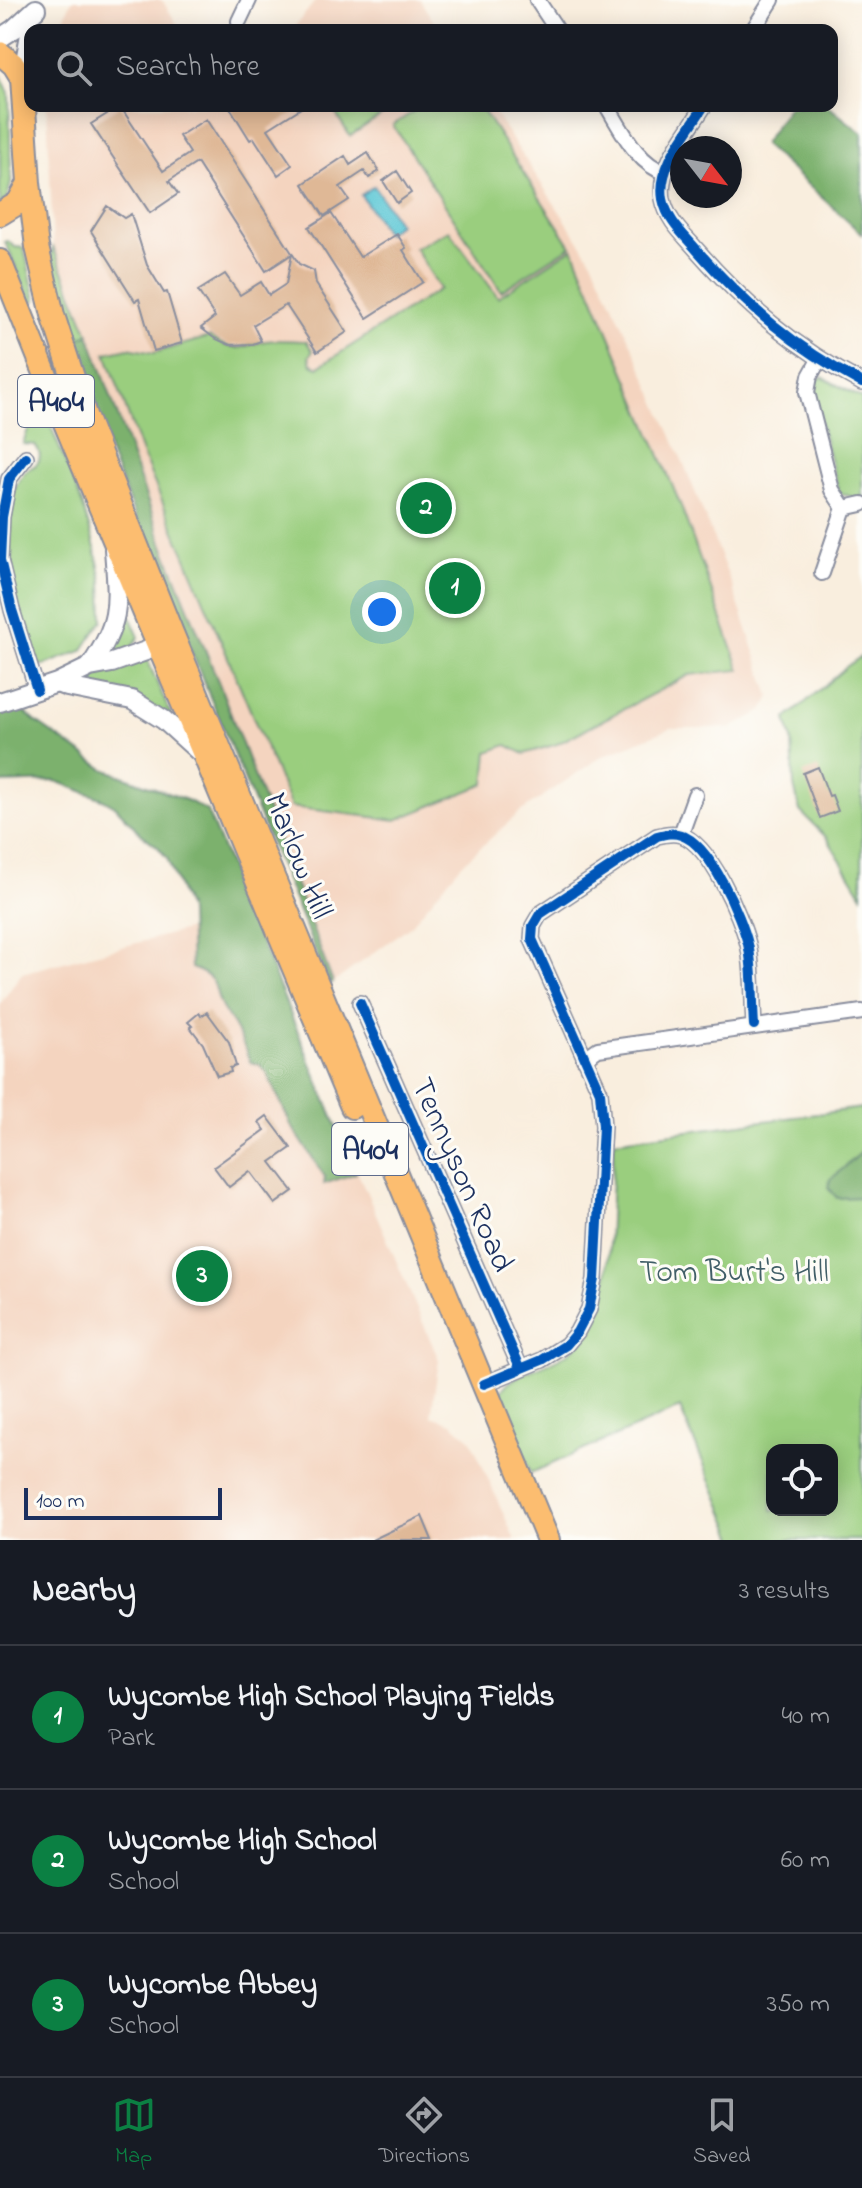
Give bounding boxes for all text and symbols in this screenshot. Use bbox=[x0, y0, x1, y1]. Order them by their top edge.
search box bbox=[24, 24, 838, 112]
icon: search bbox=[52, 46, 96, 90]
text: Search here bbox=[116, 46, 260, 90]
north arrow bbox=[670, 136, 742, 208]
road number: A404 bbox=[18, 375, 94, 427]
pin: 2 bbox=[400, 478, 452, 538]
pin: 1 bbox=[429, 558, 481, 618]
your location bbox=[362, 592, 402, 632]
street label: Marlow Hill bbox=[250, 786, 343, 927]
street label: Tennyson Road bbox=[397, 1071, 525, 1280]
road number: A404 bbox=[332, 1123, 408, 1175]
pin: 3 bbox=[176, 1246, 228, 1306]
park label: Tom Burt's Hill bbox=[639, 1250, 829, 1297]
map controls bbox=[766, 1444, 838, 1516]
button: locate bbox=[766, 1444, 838, 1516]
scale bar bbox=[24, 1484, 222, 1520]
text: 100 m bbox=[36, 1486, 85, 1518]
text: Nearby bbox=[32, 1567, 136, 1617]
text: 3 results bbox=[739, 1573, 830, 1611]
text: Wycombe High School Playing Fields bbox=[108, 1676, 555, 1720]
text: 1 bbox=[54, 1698, 62, 1736]
text: 40 m bbox=[781, 1698, 830, 1736]
text: Park bbox=[108, 1720, 155, 1758]
text: Wycombe High School bbox=[108, 1820, 377, 1864]
text: 2 bbox=[52, 1842, 64, 1880]
text: 60 m bbox=[781, 1842, 830, 1880]
text: School bbox=[108, 1864, 179, 1902]
text: Wycombe Abbey bbox=[108, 1964, 317, 2008]
text: 3 bbox=[53, 1986, 63, 2024]
text: 350 m bbox=[766, 1986, 830, 2024]
text: School bbox=[108, 2008, 179, 2046]
tab: Map bbox=[112, 2093, 156, 2173]
tab: Directions bbox=[379, 2093, 470, 2173]
tab: Saved bbox=[693, 2093, 750, 2173]

